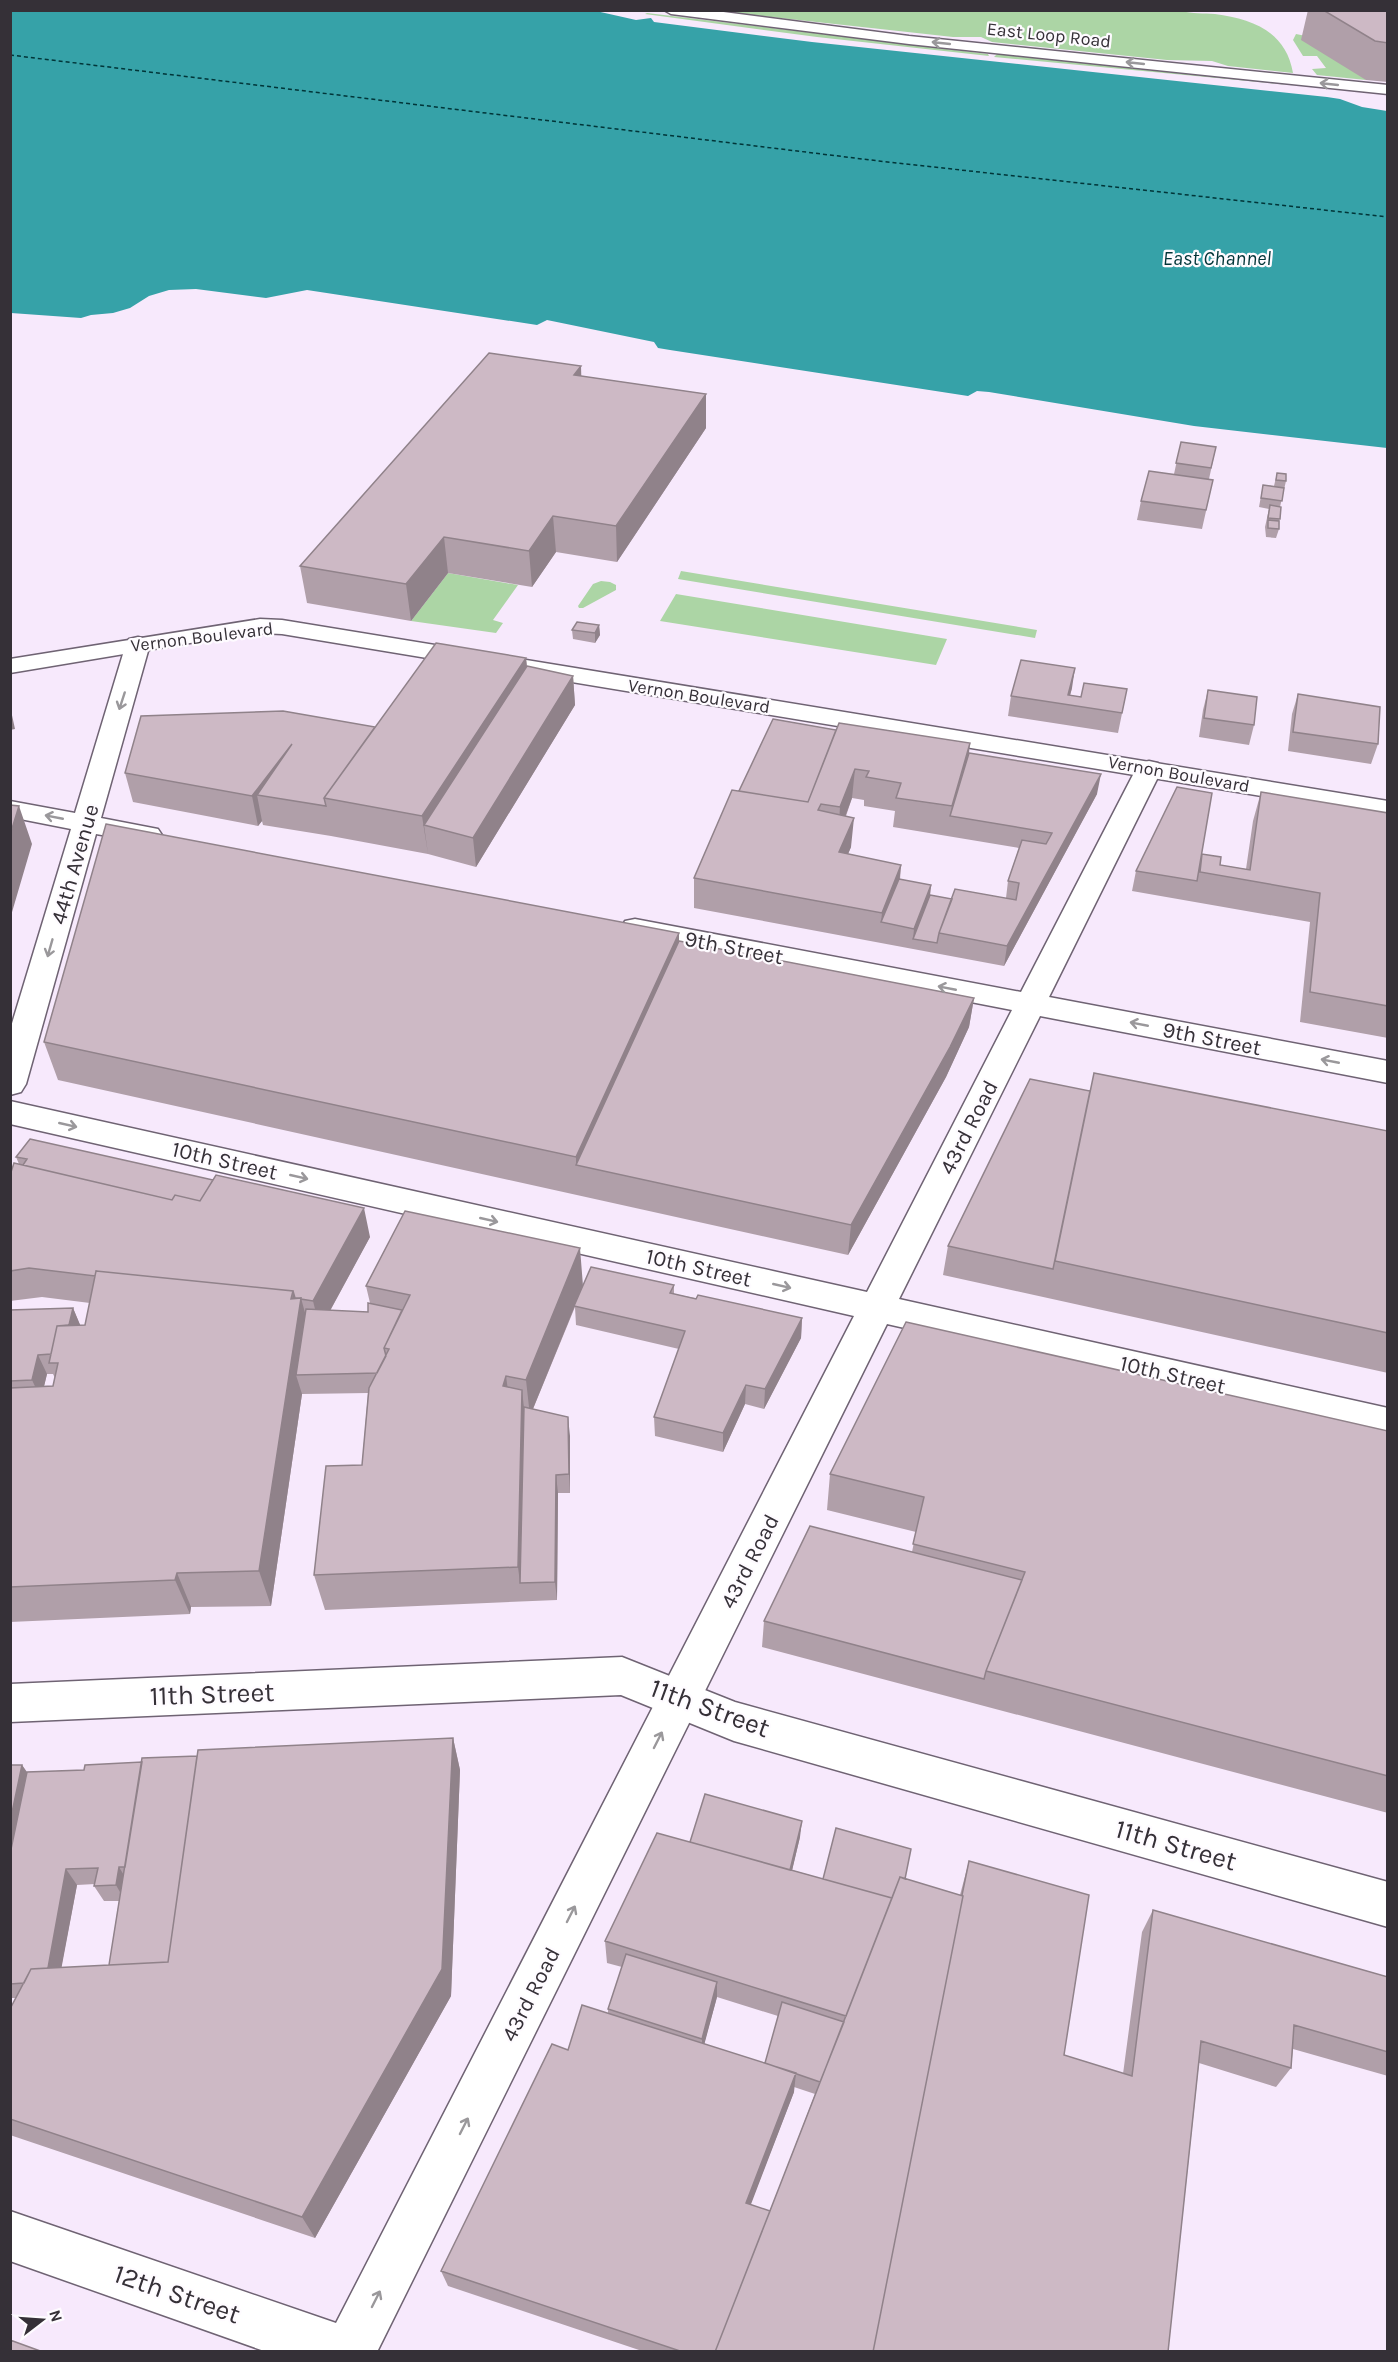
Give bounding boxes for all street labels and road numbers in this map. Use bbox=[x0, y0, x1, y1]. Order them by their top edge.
street label: East Loop Road bbox=[986, 18, 1112, 52]
street label: Vernon Boulevard bbox=[129, 617, 275, 657]
street label: Vernon Boulevard bbox=[626, 674, 772, 718]
street label: Vernon Boulevard bbox=[1106, 751, 1252, 797]
street label: 44th Avenue bbox=[45, 801, 105, 927]
street label: 9th Street bbox=[682, 926, 785, 970]
street label: 9th Street bbox=[1160, 1017, 1263, 1061]
street label: 43rd Road bbox=[934, 1076, 1004, 1179]
street label: 10th Street bbox=[169, 1136, 280, 1186]
street label: 10th Street bbox=[643, 1243, 754, 1293]
street label: 10th Street bbox=[1117, 1350, 1228, 1400]
street label: 43rd Road bbox=[715, 1510, 785, 1613]
street label: 11th Street bbox=[646, 1672, 774, 1744]
street label: 11th Street bbox=[149, 1676, 275, 1712]
street label: 11th Street bbox=[1112, 1812, 1240, 1878]
street label: 43rd Road bbox=[496, 1943, 566, 2046]
street label: 12th Street bbox=[110, 2257, 244, 2331]

